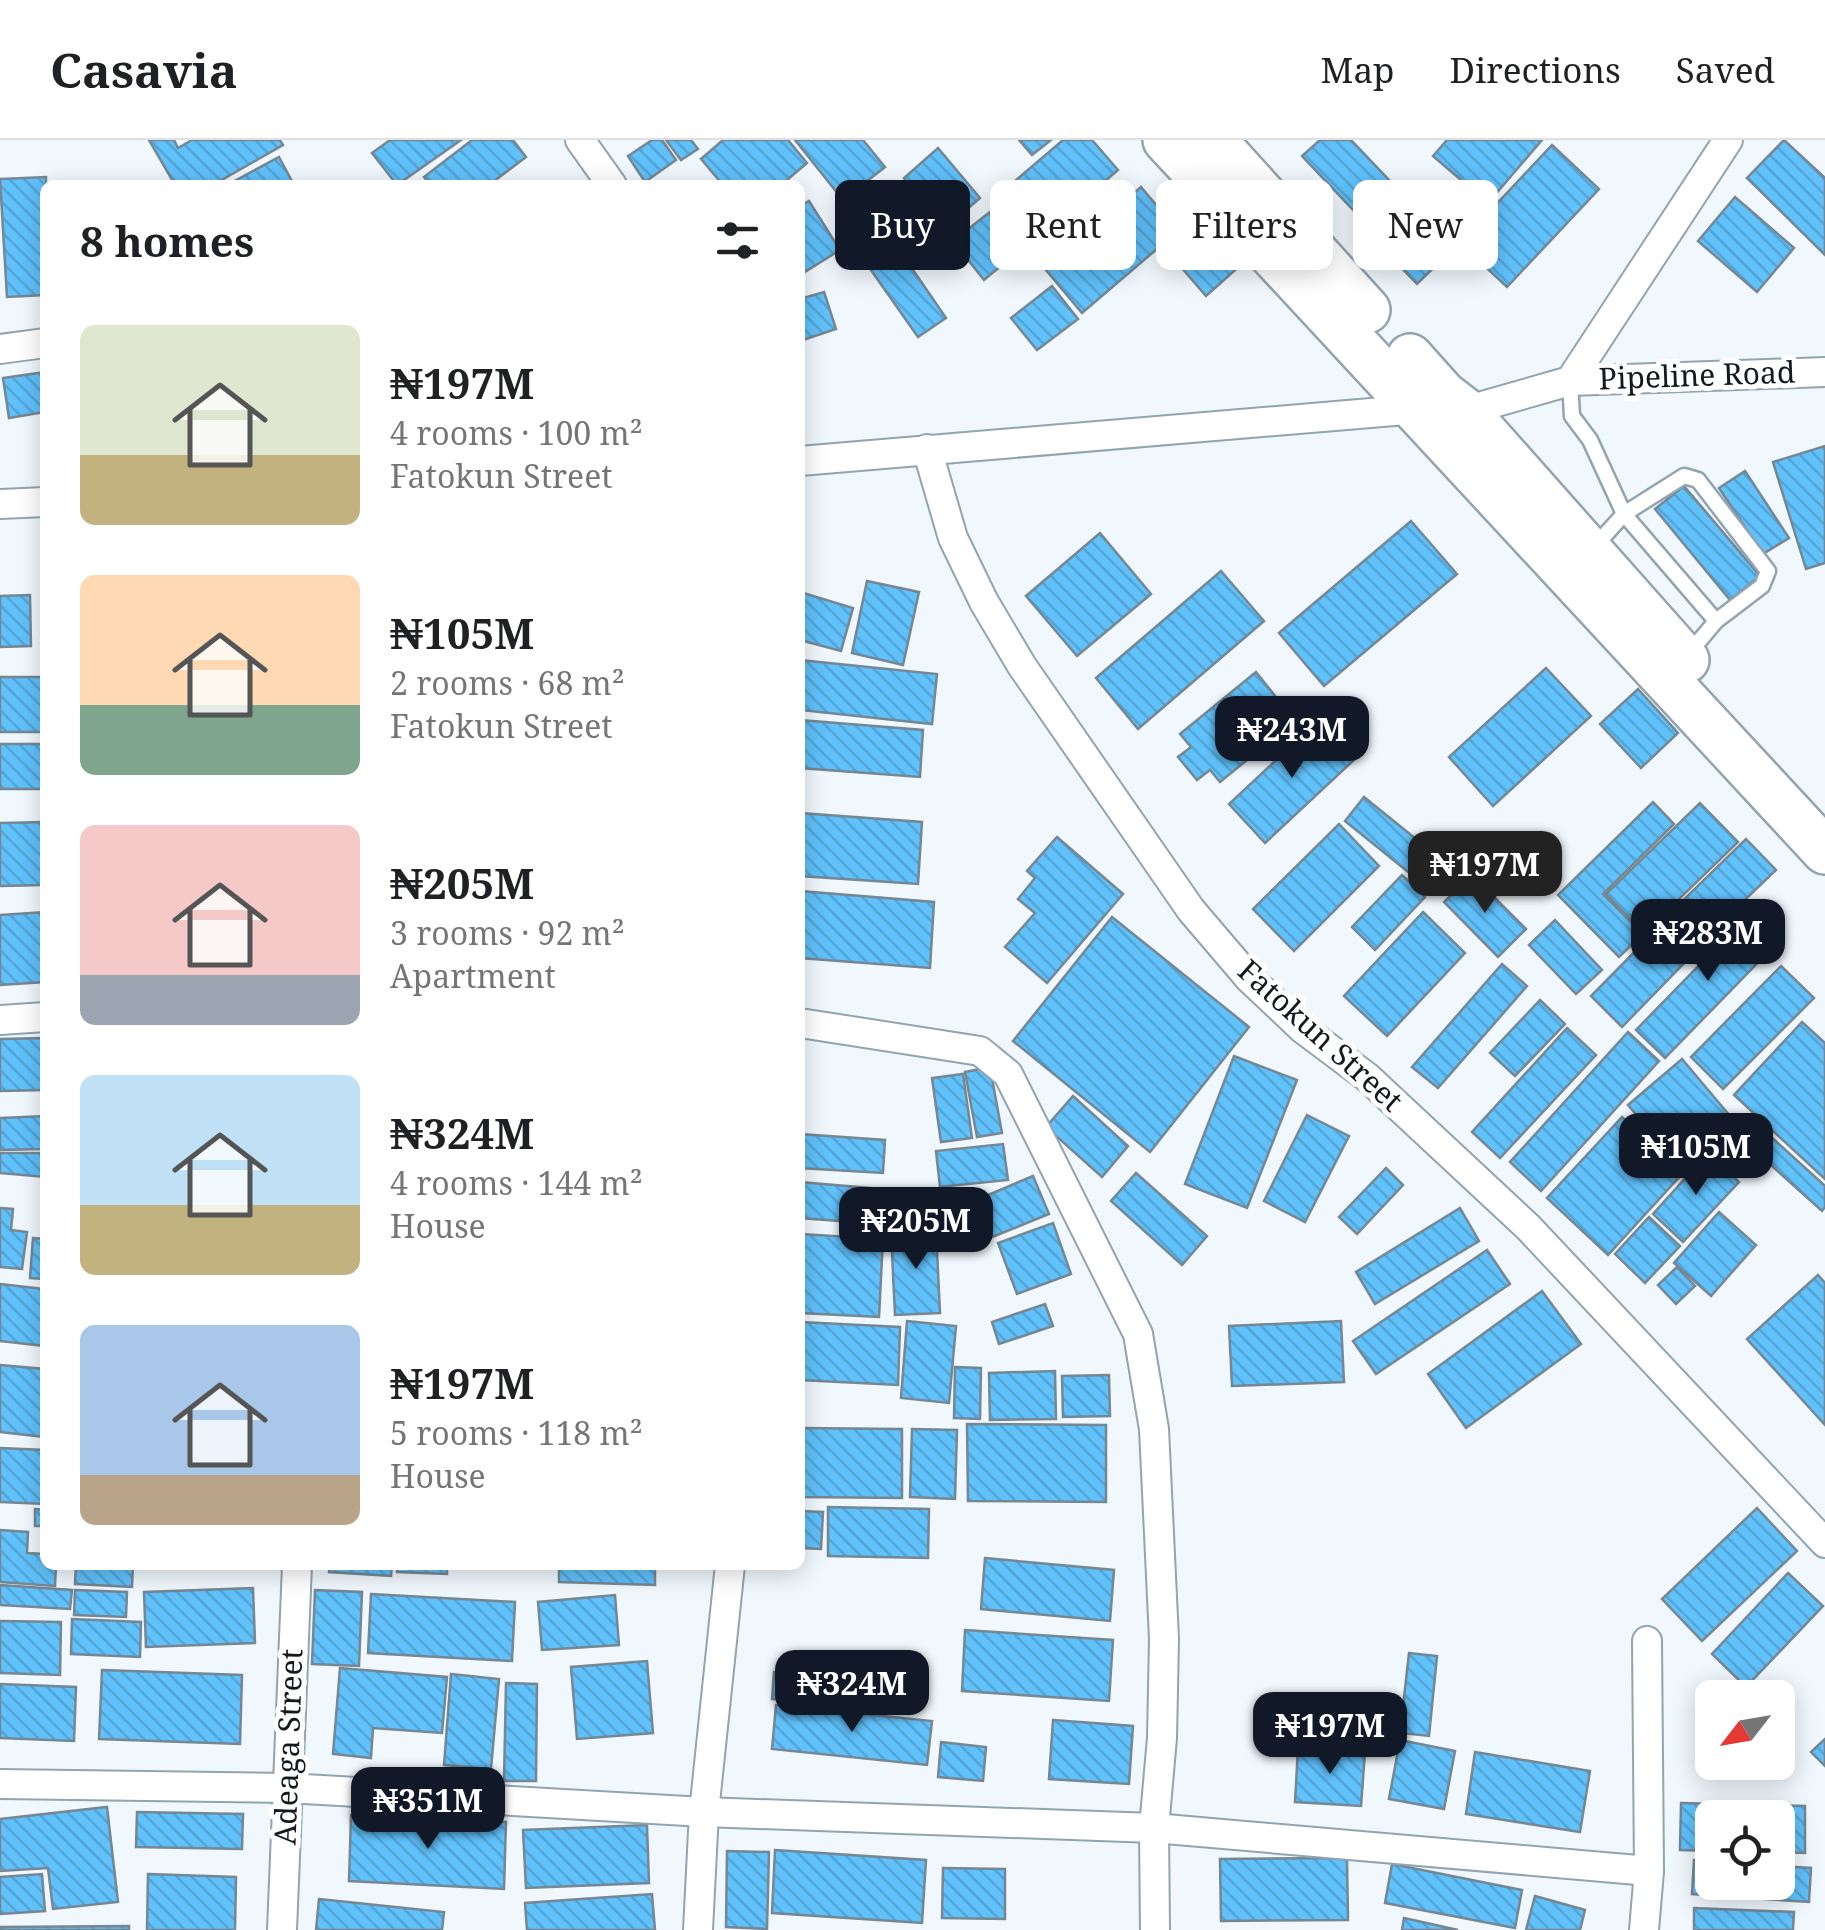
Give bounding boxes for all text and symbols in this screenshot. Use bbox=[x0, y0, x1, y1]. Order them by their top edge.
text: Casavia bbox=[50, 37, 238, 102]
text: Map bbox=[1321, 46, 1395, 93]
text: Directions bbox=[1450, 46, 1621, 93]
text: Saved bbox=[1676, 46, 1775, 93]
chip: Buy bbox=[835, 180, 970, 270]
chip: Rent bbox=[990, 180, 1136, 270]
chip: Filters bbox=[1156, 180, 1333, 270]
chip: New bbox=[1353, 180, 1498, 270]
text: 8 homes bbox=[80, 212, 254, 269]
icon: filters bbox=[710, 213, 765, 268]
street label: Pipeline Road bbox=[1598, 351, 1796, 398]
text: ₦197M bbox=[390, 354, 534, 411]
icon: home bbox=[160, 365, 280, 485]
text: 4 rooms · 100 m² bbox=[390, 411, 643, 454]
text: Fatokun Street bbox=[390, 454, 613, 497]
text: ₦105M bbox=[390, 604, 534, 661]
icon: home bbox=[160, 615, 280, 735]
text: 2 rooms · 68 m² bbox=[390, 661, 625, 704]
pin: ₦243M bbox=[1222, 696, 1362, 781]
text: Fatokun Street bbox=[390, 704, 613, 747]
text: ₦243M bbox=[1237, 707, 1347, 750]
pin: ₦197M bbox=[1415, 831, 1555, 916]
text: ₦197M bbox=[1430, 842, 1540, 885]
text: ₦205M bbox=[390, 854, 534, 911]
icon: home bbox=[160, 865, 280, 985]
pin: ₦283M bbox=[1638, 899, 1778, 984]
text: ₦283M bbox=[1653, 910, 1763, 953]
text: 3 rooms · 92 m² bbox=[390, 911, 625, 954]
street label: Fatokun Street bbox=[1230, 950, 1412, 1120]
text: Apartment bbox=[390, 954, 556, 997]
text: ₦324M bbox=[390, 1104, 534, 1161]
pin: ₦105M bbox=[1626, 1113, 1766, 1198]
icon: home bbox=[160, 1115, 280, 1235]
text: ₦105M bbox=[1641, 1124, 1751, 1167]
text: 4 rooms · 144 m² bbox=[390, 1161, 643, 1204]
pin: ₦205M bbox=[846, 1187, 986, 1272]
text: ₦205M bbox=[861, 1198, 971, 1241]
text: House bbox=[390, 1204, 486, 1247]
text: ₦197M bbox=[390, 1354, 534, 1411]
icon: home bbox=[160, 1365, 280, 1485]
text: 5 rooms · 118 m² bbox=[390, 1411, 643, 1454]
text: House bbox=[390, 1454, 486, 1497]
street label: Adeaga Street bbox=[264, 1648, 311, 1846]
pin: ₦324M bbox=[782, 1650, 922, 1735]
text: ₦324M bbox=[797, 1661, 907, 1704]
north arrow bbox=[1695, 1680, 1795, 1780]
map controls bbox=[1695, 1680, 1795, 1900]
pin: ₦197M bbox=[1260, 1692, 1400, 1777]
text: ₦197M bbox=[1275, 1703, 1385, 1746]
pin: ₦351M bbox=[358, 1767, 498, 1852]
text: ₦351M bbox=[373, 1778, 483, 1821]
button: locate bbox=[1695, 1800, 1795, 1900]

